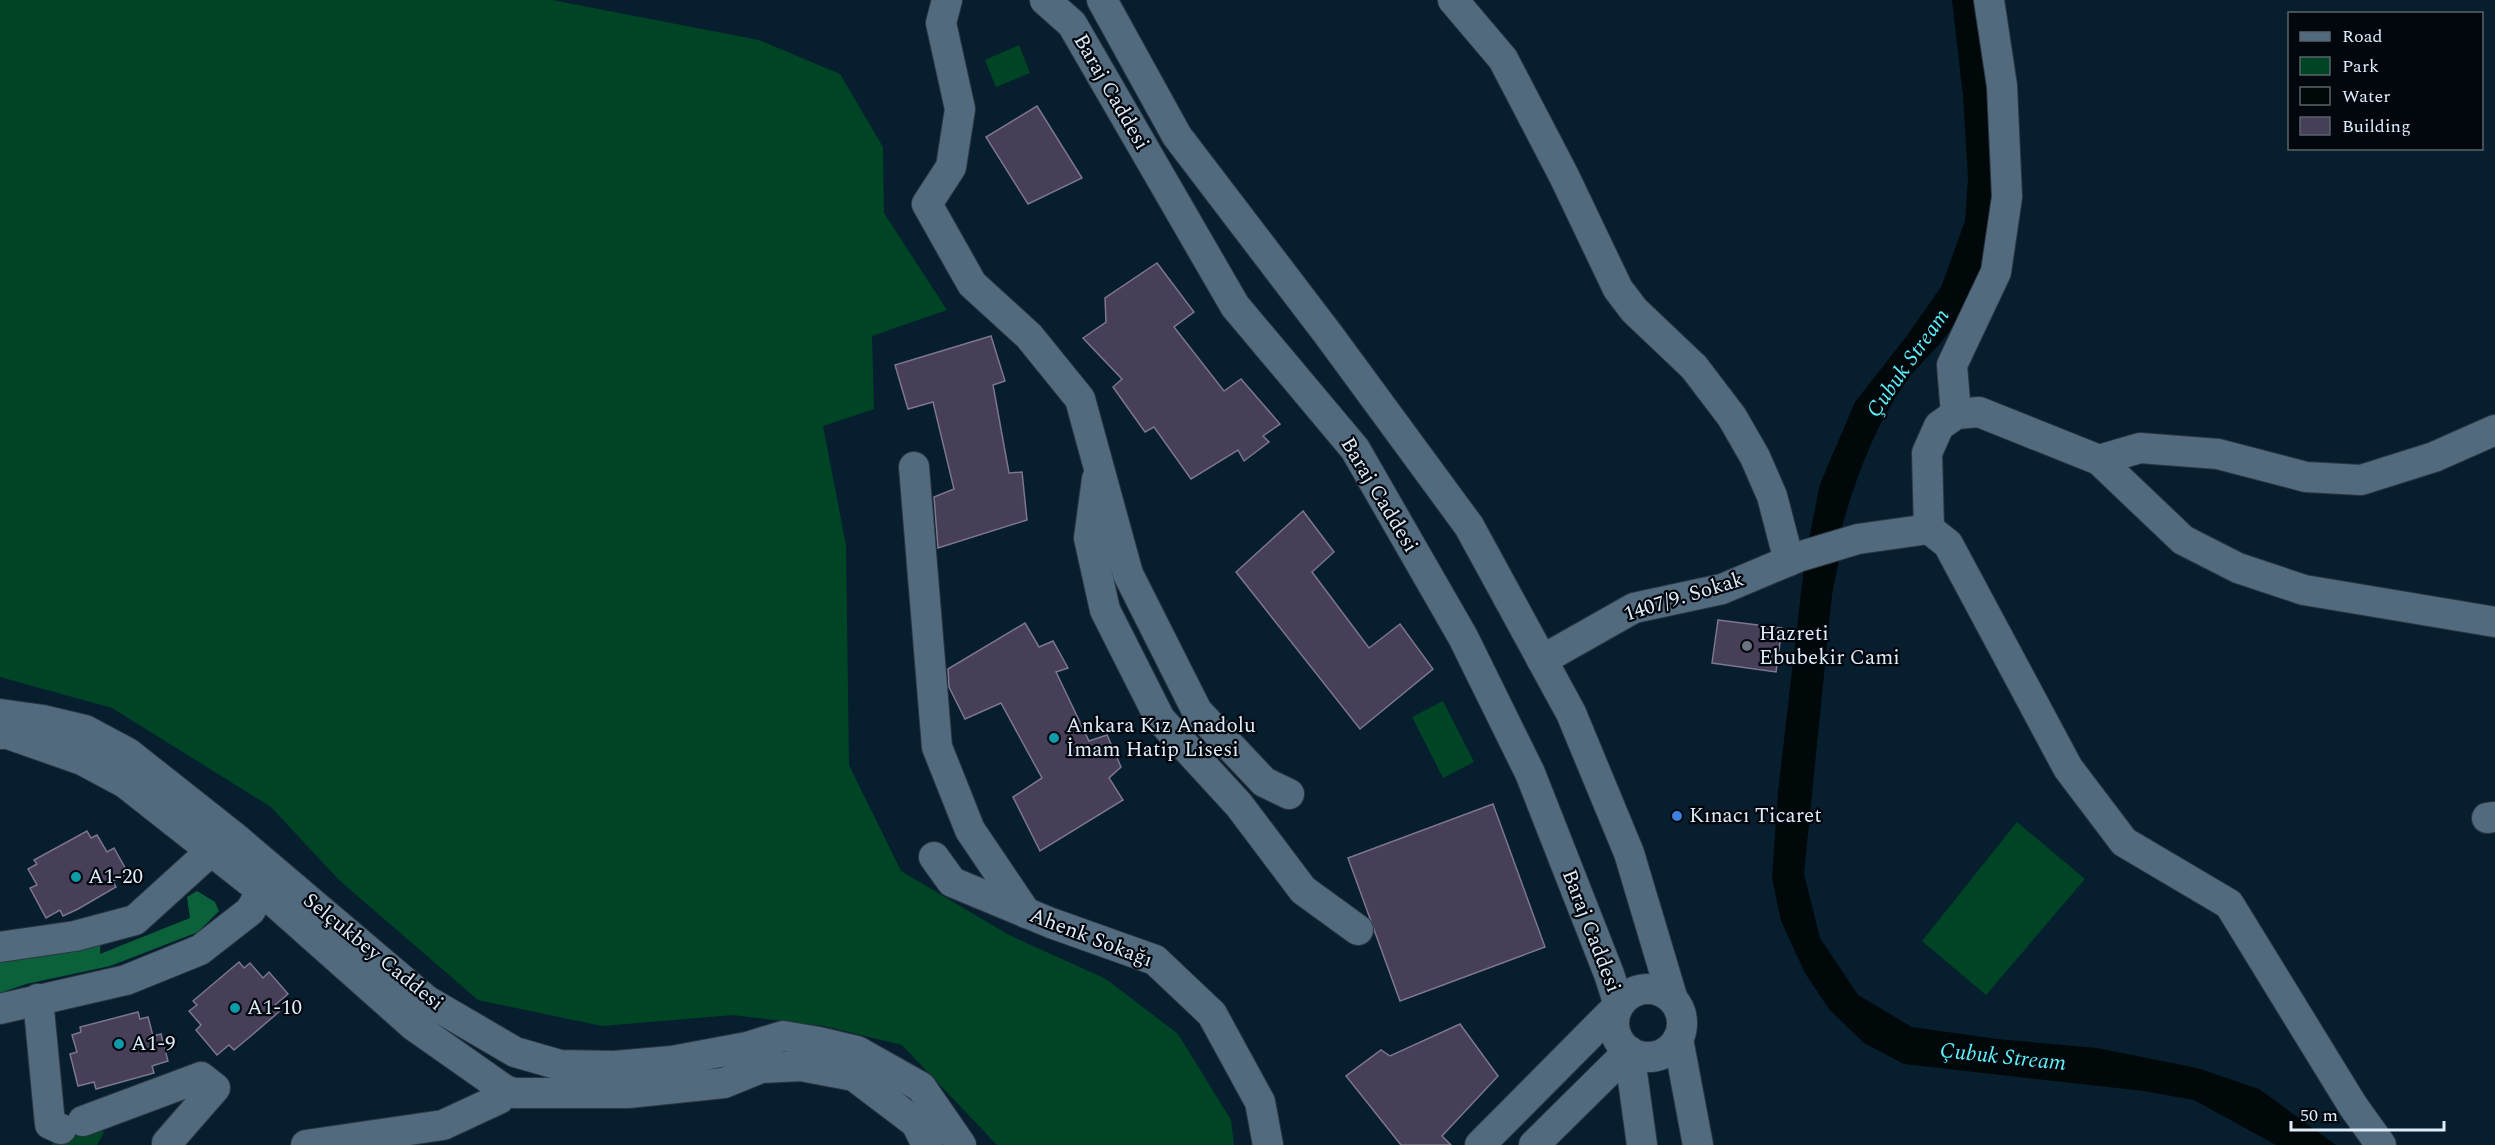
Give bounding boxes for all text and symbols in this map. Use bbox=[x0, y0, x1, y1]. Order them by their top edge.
legend bbox=[2288, 12, 2483, 150]
text: Road bbox=[2342, 23, 2383, 50]
street label: Baraj Caddesi bbox=[1065, 28, 1157, 156]
text: Park bbox=[2342, 53, 2379, 80]
text: Water bbox=[2342, 83, 2390, 110]
text: Building bbox=[2342, 113, 2411, 140]
water label: Çubuk Stream bbox=[1858, 302, 1958, 424]
street label: Baraj Caddesi bbox=[1332, 431, 1426, 559]
street label: 1407/9. Sokak bbox=[1620, 563, 1748, 630]
place label: Hazreti Ebubekir Cami bbox=[1759, 618, 1900, 674]
marker: Hazreti Ebubekir Cami bbox=[1740, 639, 1754, 653]
place label: Ankara Kız Anadolu İmam Hatip Lisesi bbox=[1066, 710, 1256, 766]
marker: Ankara Kız Anadolu İmam Hatip Lisesi bbox=[1047, 731, 1061, 745]
place label: Kınacı Ticaret bbox=[1689, 800, 1822, 832]
marker: Kınacı Ticaret bbox=[1670, 809, 1684, 823]
place label: A1-20 bbox=[88, 861, 143, 893]
street label: Baraj Caddesi bbox=[1553, 865, 1629, 997]
marker: A1-20 bbox=[69, 870, 83, 884]
street label: Selçukbey Caddesi bbox=[296, 885, 450, 1019]
street label: Ahenk Sokağı bbox=[1025, 900, 1157, 976]
place label: A1-10 bbox=[247, 992, 302, 1024]
marker: A1-10 bbox=[228, 1001, 242, 1015]
place label: A1-9 bbox=[131, 1028, 176, 1060]
water label: Çubuk Stream bbox=[1938, 1034, 2068, 1080]
marker: A1-9 bbox=[112, 1037, 126, 1051]
scale bar bbox=[2291, 1094, 2444, 1132]
text: 50 m bbox=[2300, 1102, 2338, 1129]

